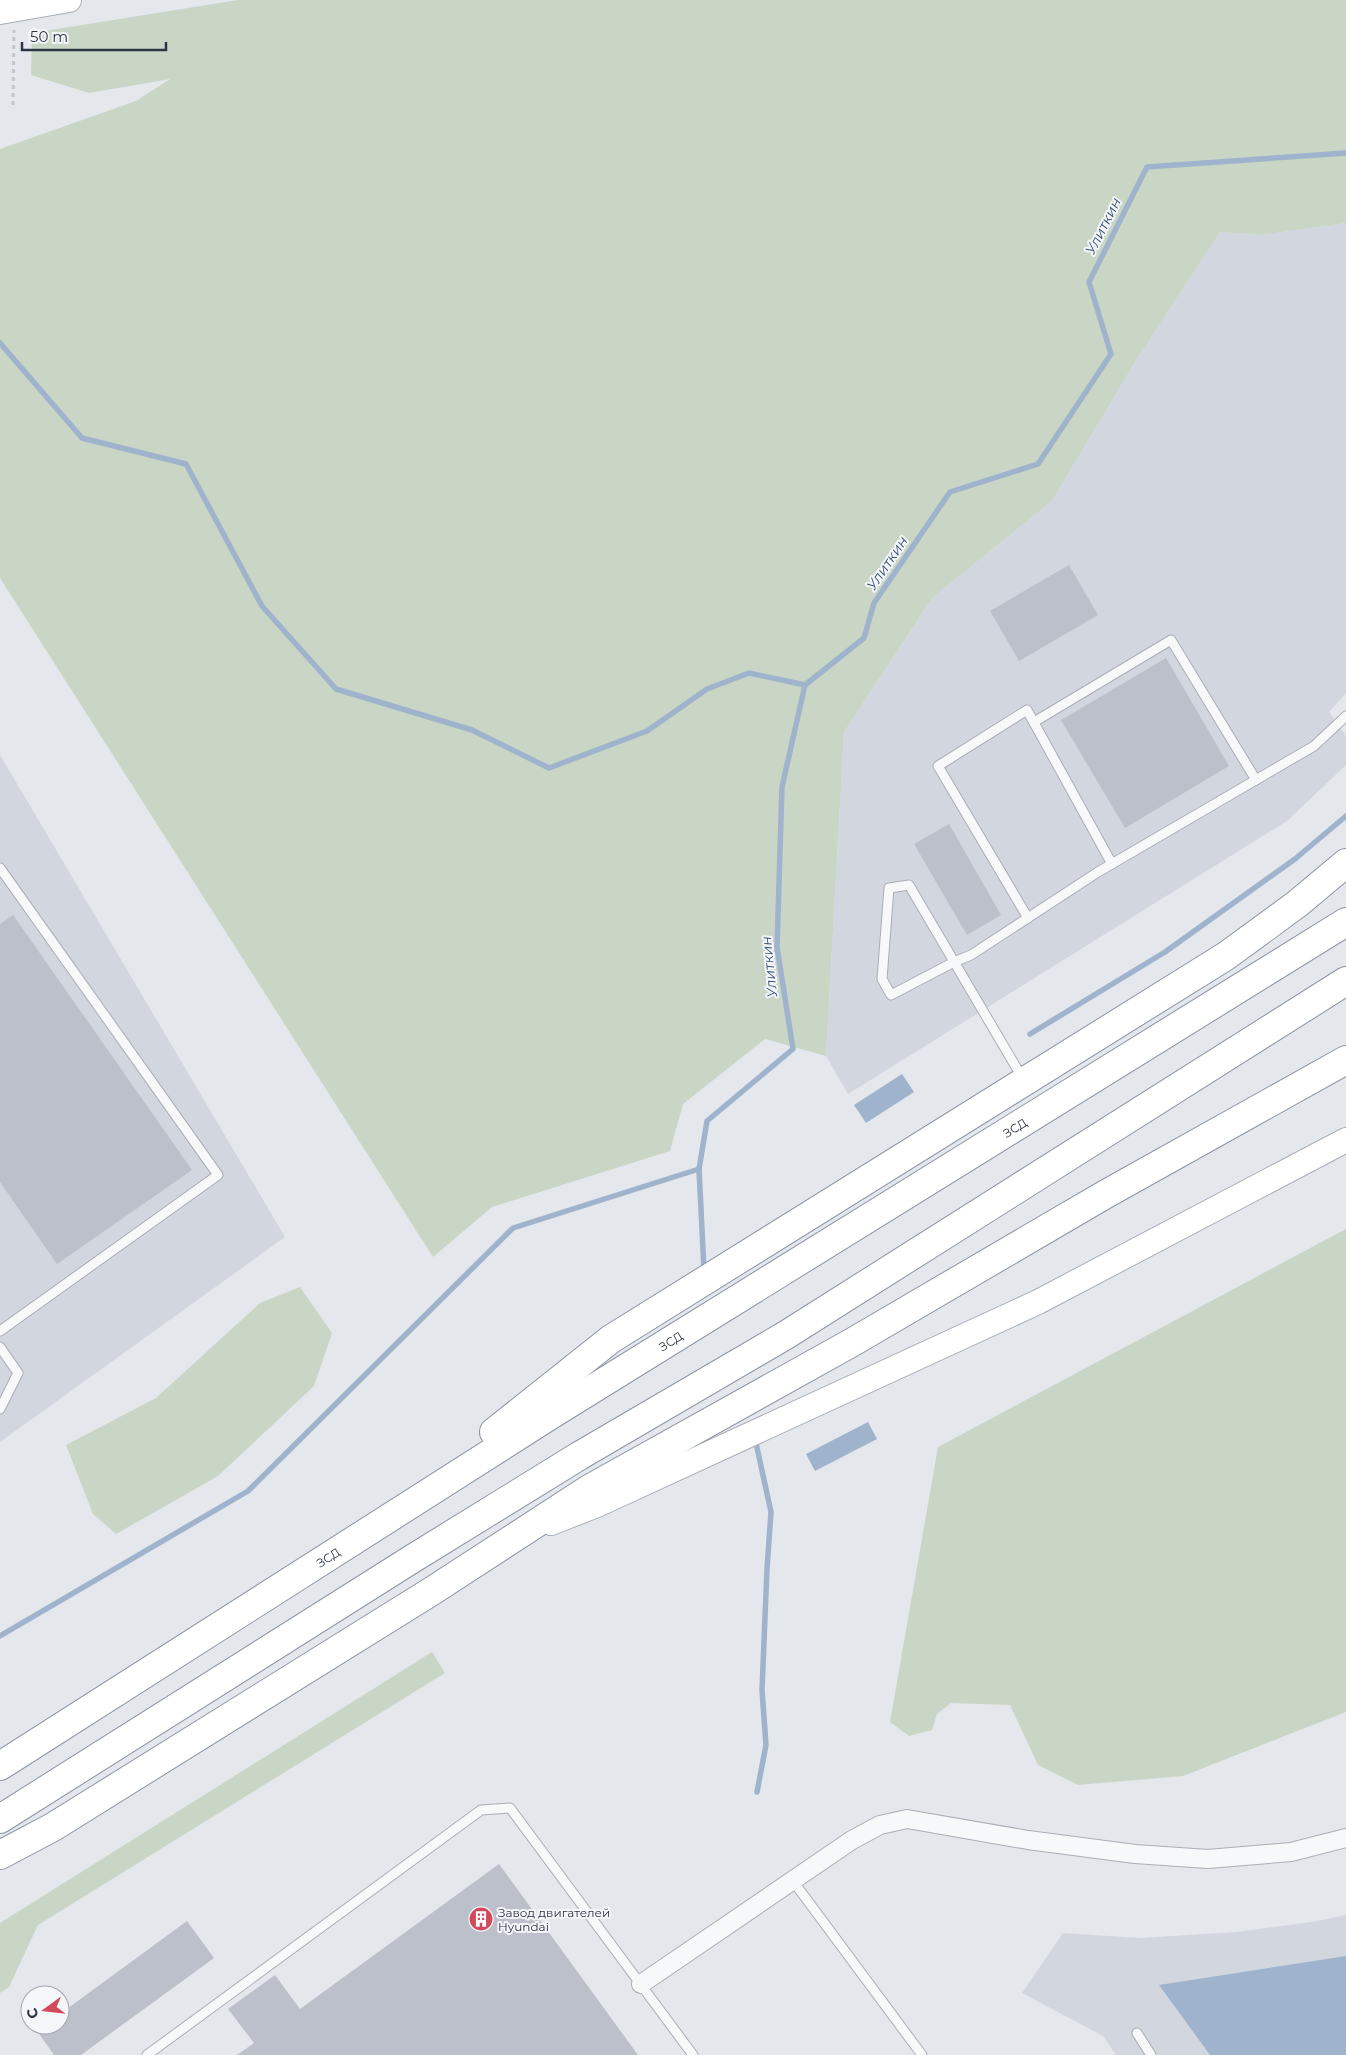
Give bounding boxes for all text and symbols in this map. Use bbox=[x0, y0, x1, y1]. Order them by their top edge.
scale bar bbox=[22, 20, 166, 52]
text: 50 m bbox=[30, 27, 68, 46]
water label: Улиткин bbox=[1081, 195, 1125, 257]
water label: Улиткин bbox=[862, 533, 912, 593]
water label: Улиткин bbox=[757, 936, 781, 998]
street label: ЗСД bbox=[1000, 1114, 1030, 1140]
street label: ЗСД bbox=[656, 1327, 686, 1354]
street label: ЗСД bbox=[313, 1543, 343, 1570]
place label: Завод двигателей Hyundai bbox=[498, 1905, 610, 1934]
building icon: Завод двигателей Hyundai bbox=[468, 1906, 494, 1932]
north arrow bbox=[20, 1985, 70, 2035]
text: С bbox=[22, 2006, 42, 2021]

